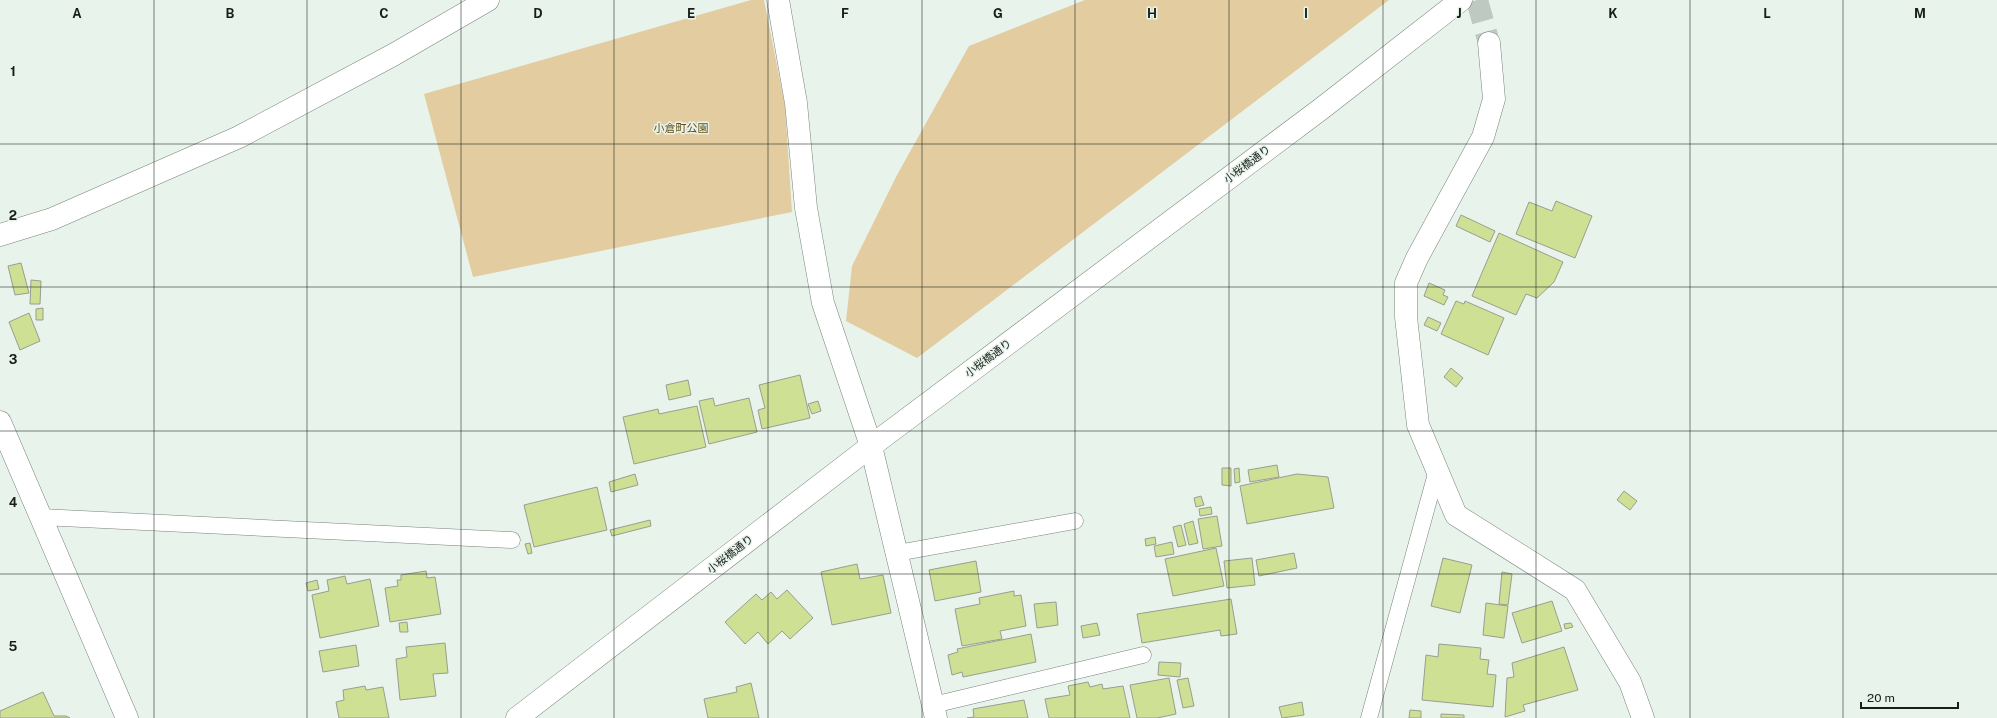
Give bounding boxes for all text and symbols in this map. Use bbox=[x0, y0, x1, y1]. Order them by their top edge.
text: A bbox=[72, 6, 82, 21]
text: B bbox=[226, 6, 235, 21]
text: C bbox=[379, 6, 389, 21]
text: D bbox=[533, 6, 543, 21]
text: E bbox=[687, 6, 695, 21]
text: F bbox=[841, 6, 849, 21]
text: G bbox=[993, 6, 1003, 21]
text: H bbox=[1147, 6, 1157, 21]
text: I bbox=[1304, 6, 1308, 21]
text: J bbox=[1456, 6, 1462, 21]
text: K bbox=[1608, 6, 1618, 21]
text: L bbox=[1763, 6, 1771, 21]
text: M bbox=[1914, 6, 1926, 21]
text: 1 bbox=[10, 64, 16, 79]
park label: 小倉町公園 bbox=[654, 122, 709, 134]
street label: 小桜橋通り bbox=[1221, 143, 1273, 185]
text: 2 bbox=[9, 208, 17, 223]
street label: 小桜橋通り bbox=[962, 337, 1014, 379]
text: 3 bbox=[9, 352, 18, 367]
text: 4 bbox=[9, 495, 18, 510]
street label: 小桜橋通り bbox=[705, 532, 755, 576]
text: 5 bbox=[9, 639, 18, 654]
scale bar bbox=[1861, 684, 1958, 710]
text: 20 m bbox=[1867, 691, 1895, 705]

